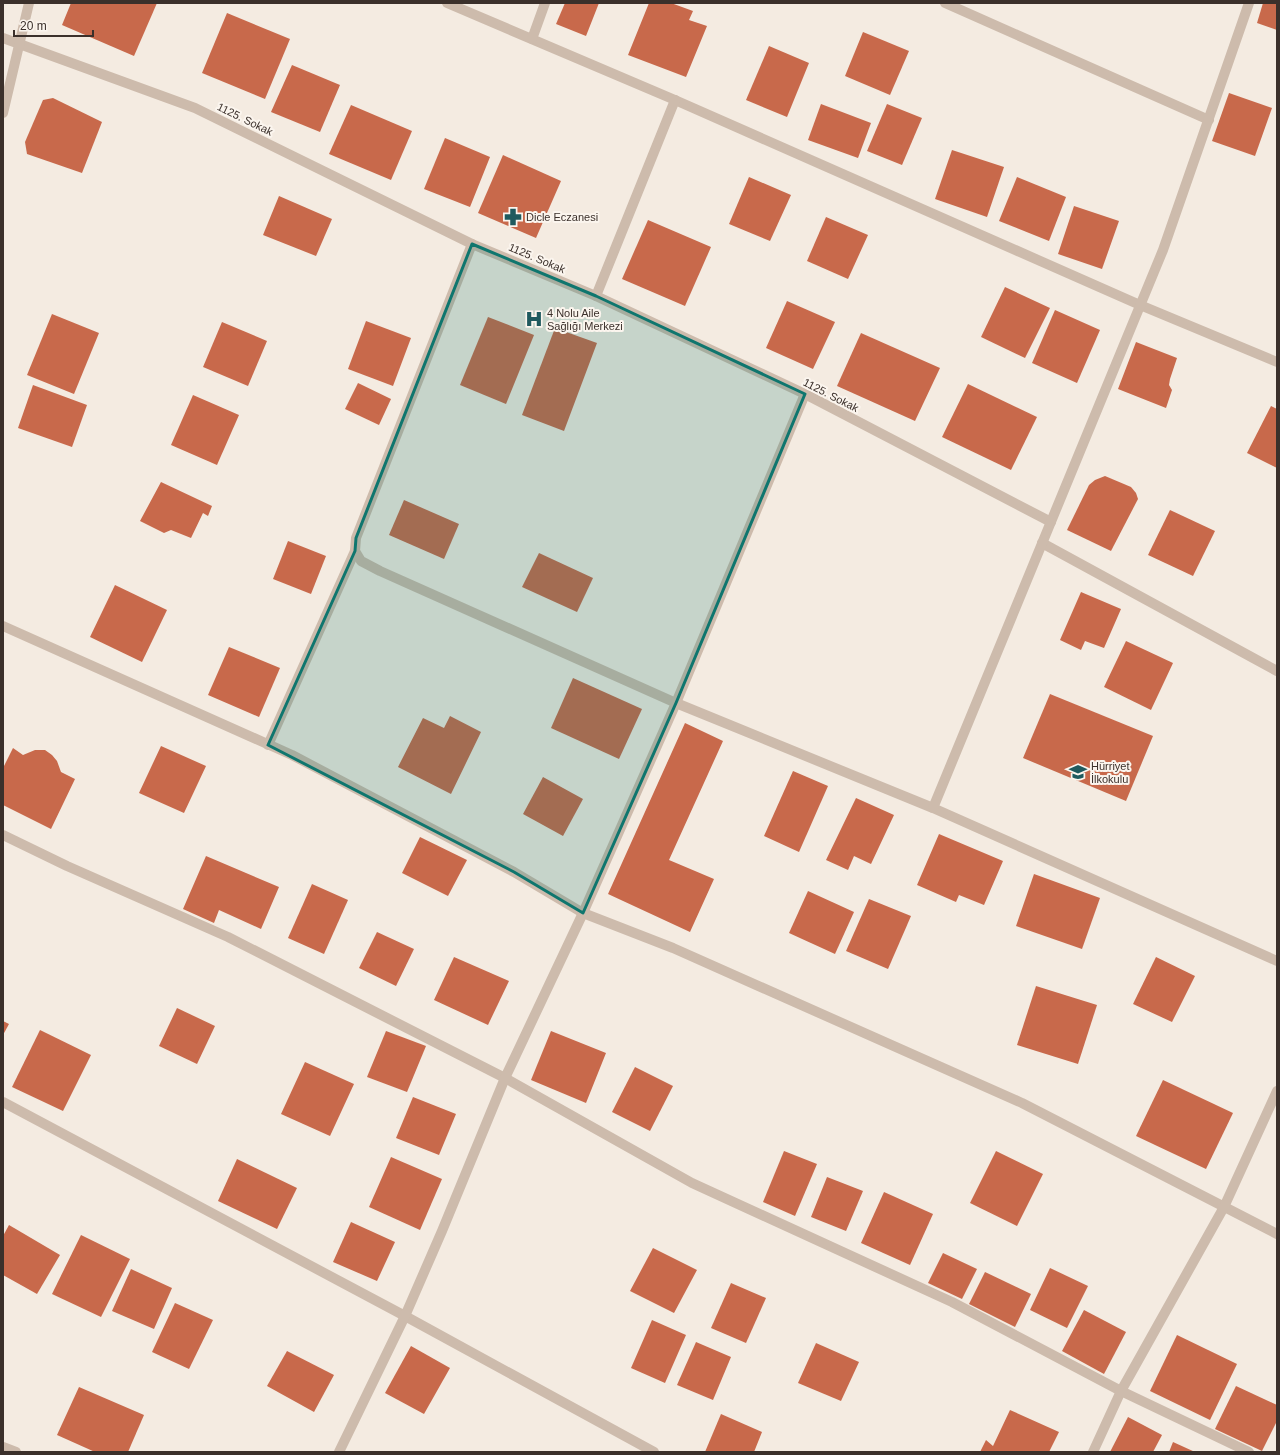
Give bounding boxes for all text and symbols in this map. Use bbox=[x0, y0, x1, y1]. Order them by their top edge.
scale bar bbox=[14, 12, 93, 38]
text: 20 m bbox=[20, 19, 47, 33]
street label: 1125. Sokak bbox=[215, 100, 275, 138]
pharmacy icon: Dicle Eczanesi bbox=[503, 207, 523, 227]
place label: Dicle Eczanesi bbox=[526, 211, 598, 223]
street label: 1125. Sokak bbox=[507, 241, 568, 276]
place label: 4 Nolu Aile Sağlığı Merkezi bbox=[547, 307, 623, 332]
hospital icon: 4 Nolu Aile Sağlığı Merkezi bbox=[524, 309, 544, 329]
street label: 1125. Sokak bbox=[801, 376, 861, 414]
place label: Hürriyet İlkokulu bbox=[1091, 760, 1130, 785]
school or university icon: Hürriyet İlkokulu bbox=[1068, 762, 1088, 782]

